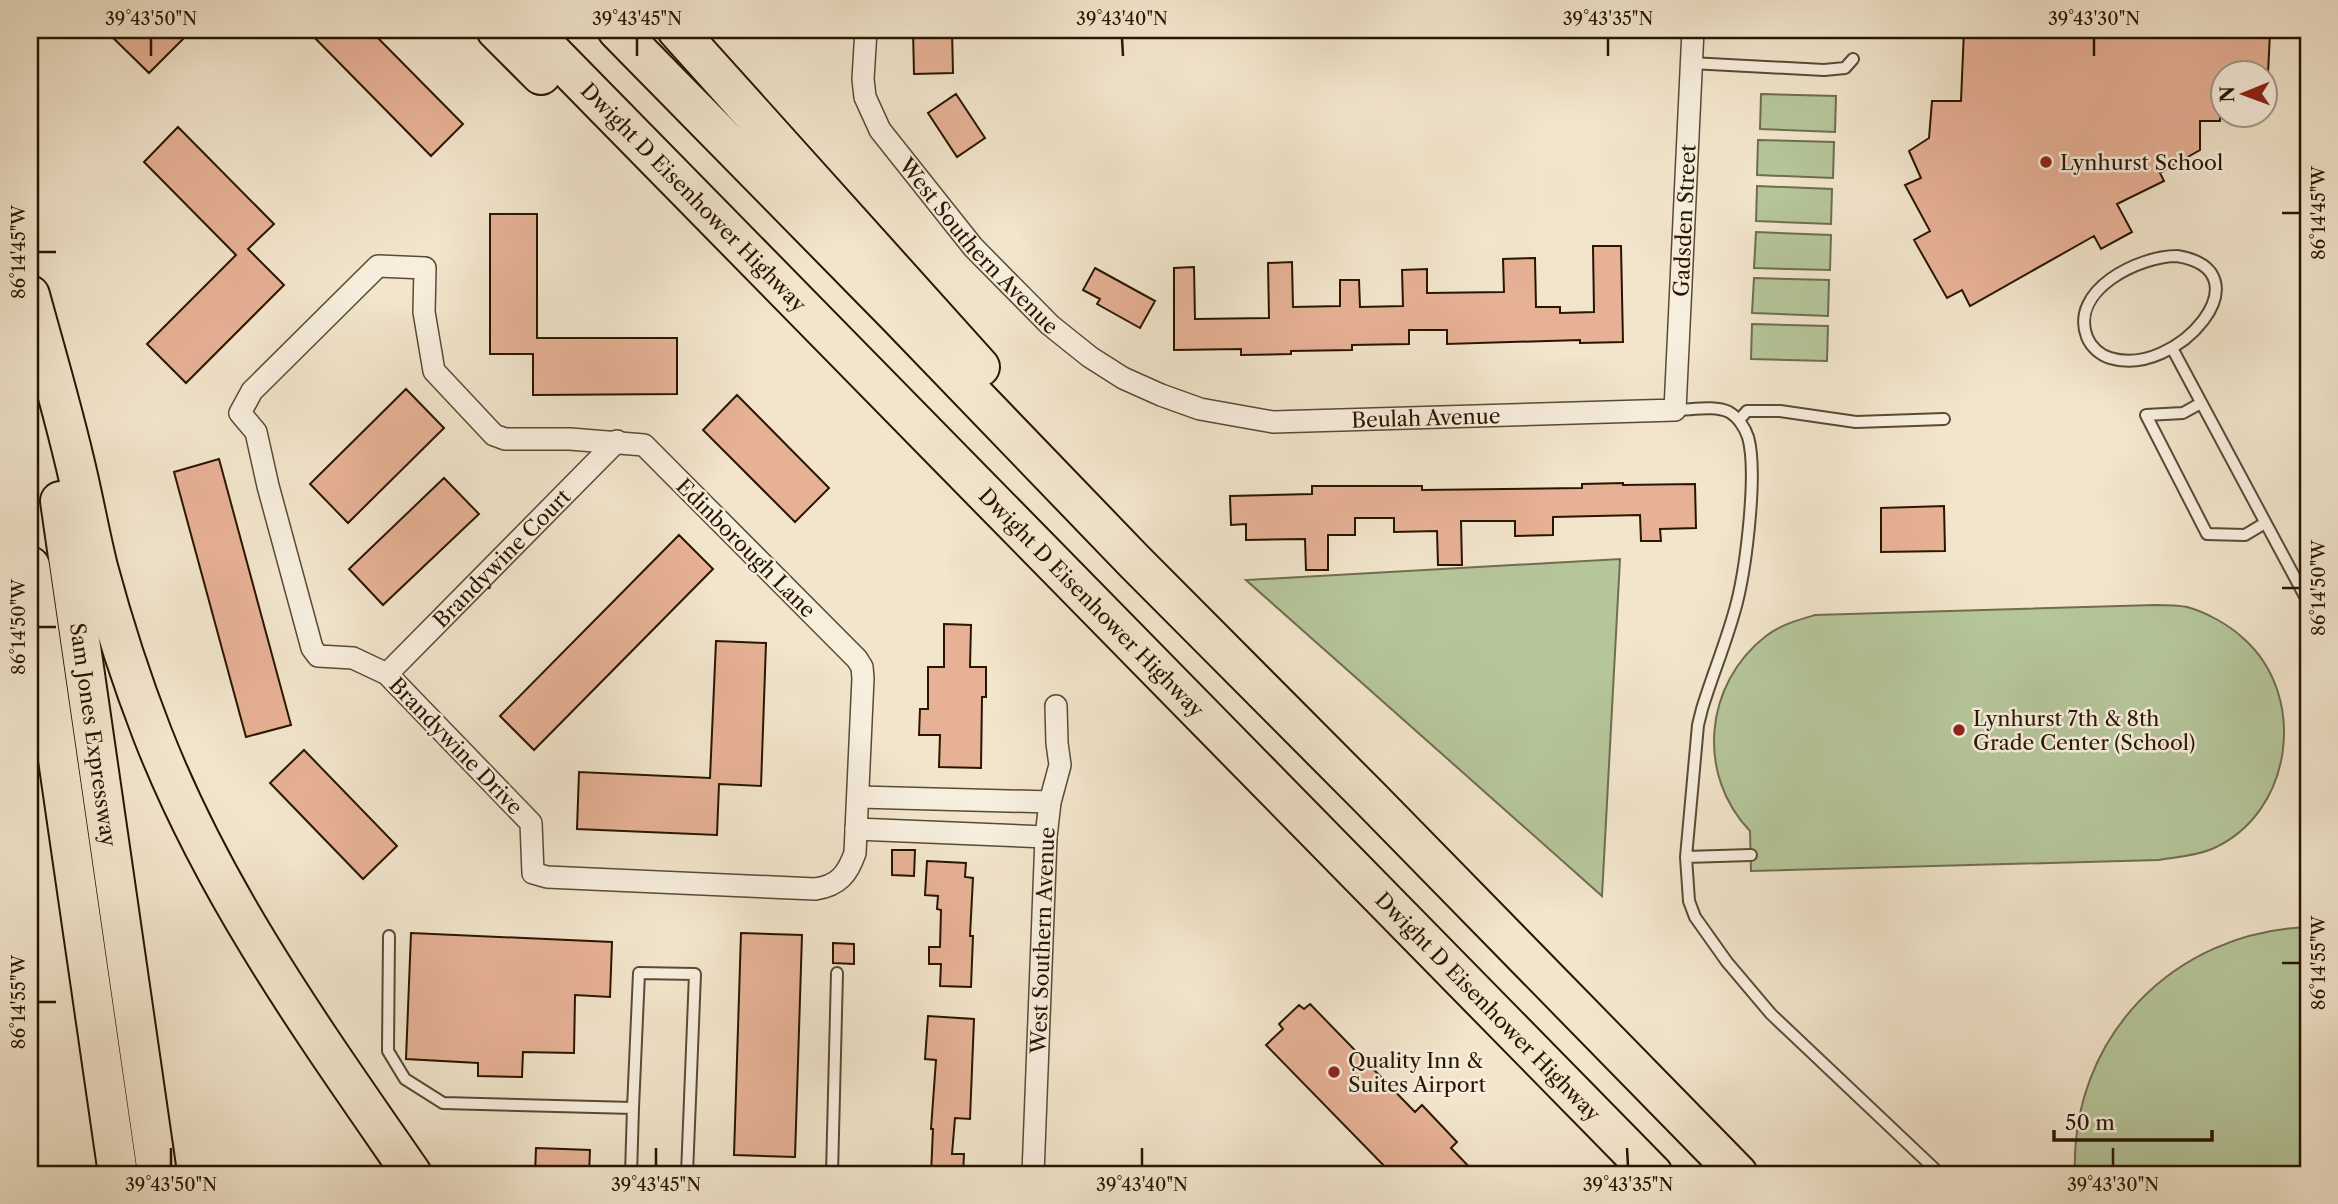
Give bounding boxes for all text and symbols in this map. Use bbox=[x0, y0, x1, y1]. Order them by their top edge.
text: 39°43'50"N bbox=[105, 8, 197, 30]
text: 39°43'45"N bbox=[592, 8, 682, 30]
text: 39°43'40"N bbox=[1076, 8, 1168, 30]
text: 39°43'35"N bbox=[1563, 8, 1653, 30]
text: 39°43'30"N bbox=[2048, 8, 2140, 30]
north arrow bbox=[2208, 60, 2278, 130]
street label: Dwight D Eisenhower Highway bbox=[576, 77, 812, 317]
text: N bbox=[2216, 86, 2239, 103]
street label: Gadsden Street bbox=[1668, 143, 1700, 297]
place label: Lynhurst School bbox=[2060, 150, 2223, 175]
street label: West Southern Avenue bbox=[894, 152, 1063, 339]
marker: Lynhurst School bbox=[2038, 154, 2054, 170]
text: 86°14'45"W bbox=[2308, 165, 2330, 260]
text: 86°14'45"W bbox=[8, 204, 30, 299]
street label: Beulah Avenue bbox=[1351, 403, 1501, 432]
street label: Edinborough Lane bbox=[671, 473, 821, 623]
street label: Brandywine Court bbox=[428, 483, 576, 632]
street label: Dwight D Eisenhower Highway bbox=[974, 483, 1210, 722]
text: 86°14'50"W bbox=[2308, 539, 2330, 636]
text: 86°14'50"W bbox=[8, 578, 30, 675]
street label: Sam Jones Expressway bbox=[65, 621, 122, 848]
street label: Brandywine Drive bbox=[384, 672, 528, 820]
place label: Lynhurst 7th & 8th Grade Center (School) bbox=[1973, 706, 2195, 755]
marker: Lynhurst 7th & 8th Grade Center (School) bbox=[1951, 722, 1967, 738]
street label: West Southern Avenue bbox=[1025, 825, 1060, 1055]
street label: Dwight D Eisenhower Highway bbox=[1371, 887, 1606, 1126]
text: 86°14'55"W bbox=[2308, 915, 2330, 1010]
text: 86°14'55"W bbox=[8, 954, 30, 1049]
place label: Quality Inn & Suites Airport bbox=[1348, 1048, 1486, 1097]
marker: Quality Inn & Suites Airport bbox=[1326, 1064, 1342, 1080]
scale bar bbox=[2054, 1099, 2212, 1143]
text: 50 m bbox=[2065, 1110, 2115, 1135]
text: 39°43'50"N bbox=[125, 1174, 217, 1196]
text: 39°43'45"N bbox=[611, 1174, 701, 1196]
text: 39°43'40"N bbox=[1096, 1174, 1188, 1196]
text: 39°43'35"N bbox=[1583, 1174, 1673, 1196]
text: 39°43'30"N bbox=[2067, 1174, 2159, 1196]

